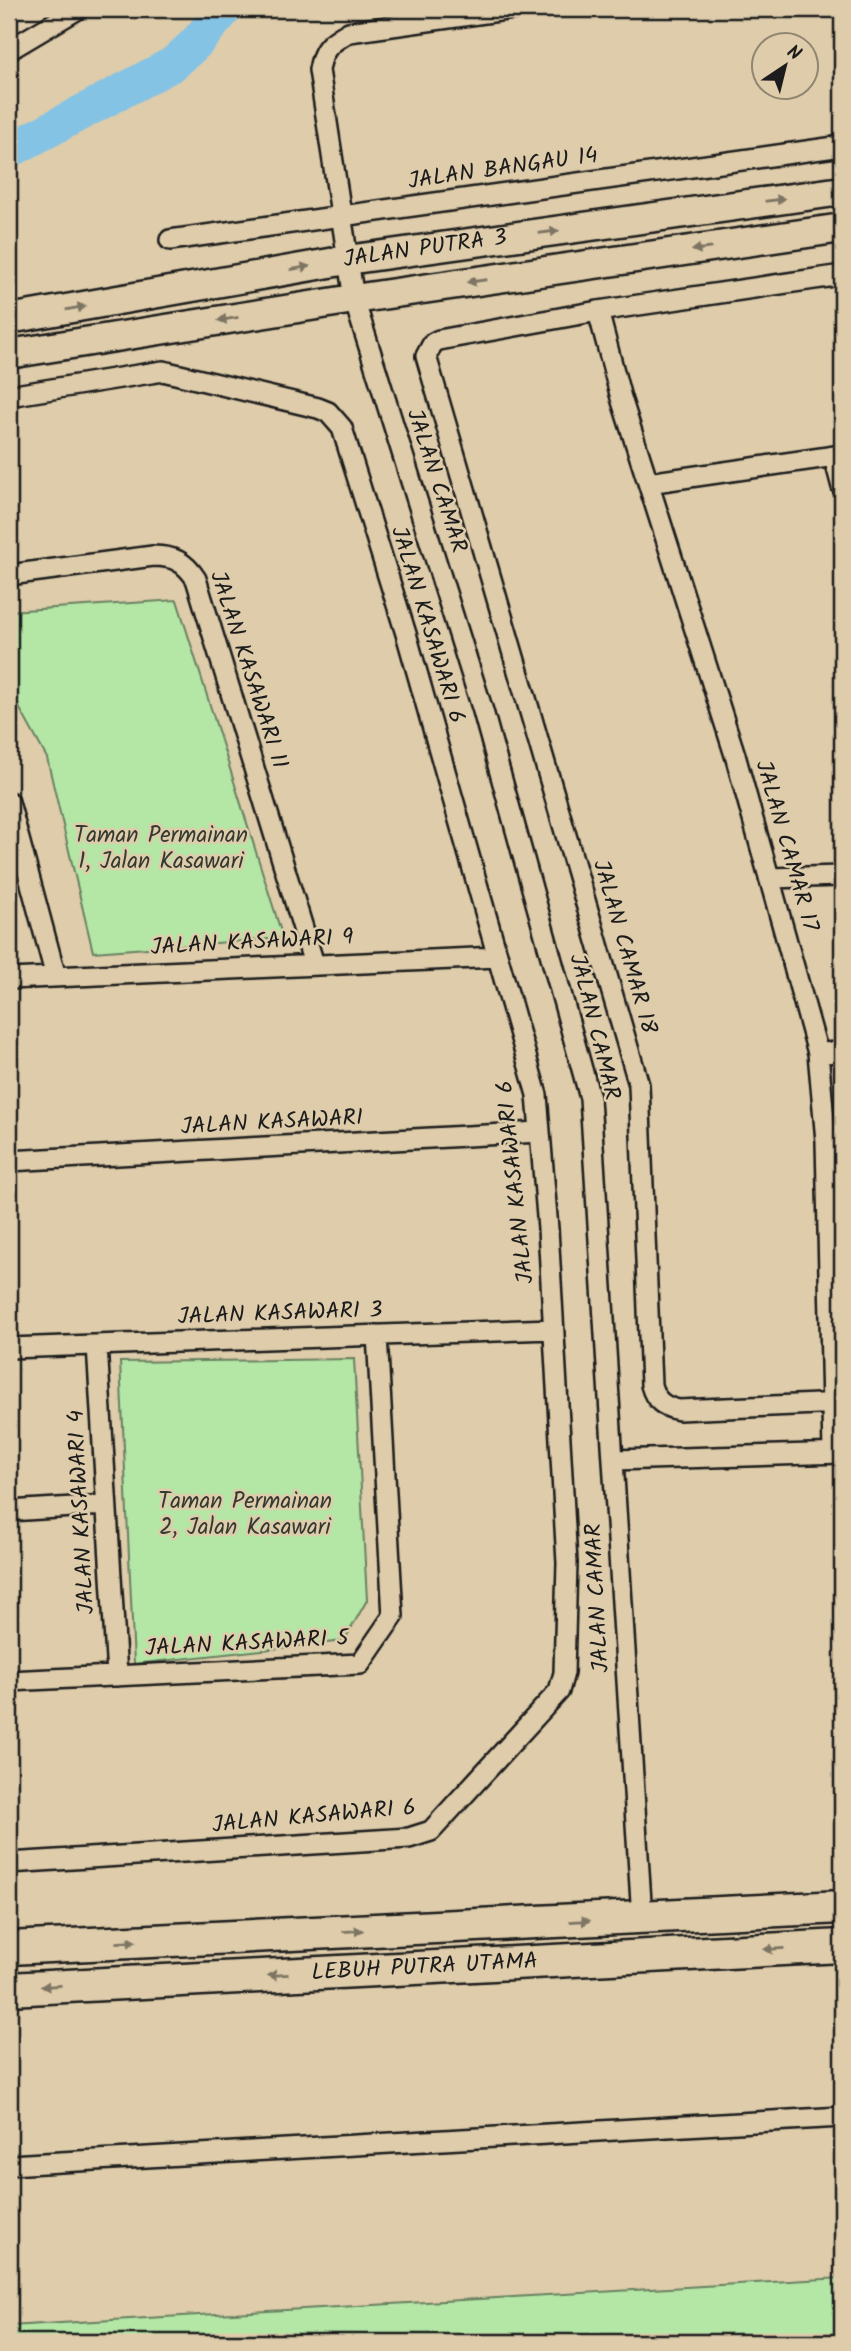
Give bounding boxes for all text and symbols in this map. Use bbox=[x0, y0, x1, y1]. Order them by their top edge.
north arrow bbox=[750, 32, 820, 102]
text: N bbox=[780, 38, 807, 69]
street label: JALAN BANGAU 14 bbox=[406, 138, 600, 200]
one-way arrow bbox=[764, 195, 786, 206]
street label: JALAN PUTRA 3 bbox=[341, 220, 509, 278]
one-way arrow bbox=[539, 226, 561, 237]
one-way arrow bbox=[691, 243, 713, 254]
one-way arrow bbox=[289, 262, 311, 273]
one-way arrow bbox=[466, 276, 488, 287]
one-way arrow bbox=[65, 302, 87, 313]
one-way arrow bbox=[217, 314, 239, 325]
street label: JALAN CAMAR bbox=[396, 404, 476, 558]
street label: JALAN KASAWARI 6 bbox=[380, 522, 474, 728]
street label: JALAN KASAWARI 11 bbox=[199, 566, 297, 774]
street label: JALAN CAMAR 17 bbox=[744, 756, 828, 937]
park label: Taman Permainan 1, Jalan Kasawari bbox=[74, 818, 248, 880]
street label: JALAN CAMAR 18 bbox=[586, 857, 662, 1037]
street label: JALAN KASAWARI 9 bbox=[150, 920, 354, 966]
street label: JALAN CAMAR bbox=[563, 951, 625, 1103]
street label: JALAN KASAWARI 6 bbox=[487, 1078, 545, 1286]
street label: JALAN KASAWARI bbox=[180, 1100, 364, 1146]
street label: JALAN KASAWARI 3 bbox=[177, 1292, 383, 1336]
street label: JALAN KASAWARI 4 bbox=[59, 1409, 105, 1615]
park label: Taman Permainan 2, Jalan Kasawari bbox=[158, 1484, 332, 1546]
street label: JALAN CAMAR bbox=[576, 1522, 620, 1674]
street label: JALAN KASAWARI 5 bbox=[144, 1621, 351, 1667]
street label: JALAN KASAWARI 6 bbox=[211, 1790, 417, 1844]
one-way arrow bbox=[570, 1915, 592, 1926]
one-way arrow bbox=[342, 1926, 364, 1937]
one-way arrow bbox=[115, 1936, 137, 1947]
street label: LEBUH PUTRA UTAMA bbox=[310, 1944, 538, 1991]
one-way arrow bbox=[763, 1944, 785, 1955]
one-way arrow bbox=[266, 1969, 288, 1980]
one-way arrow bbox=[39, 1981, 61, 1992]

